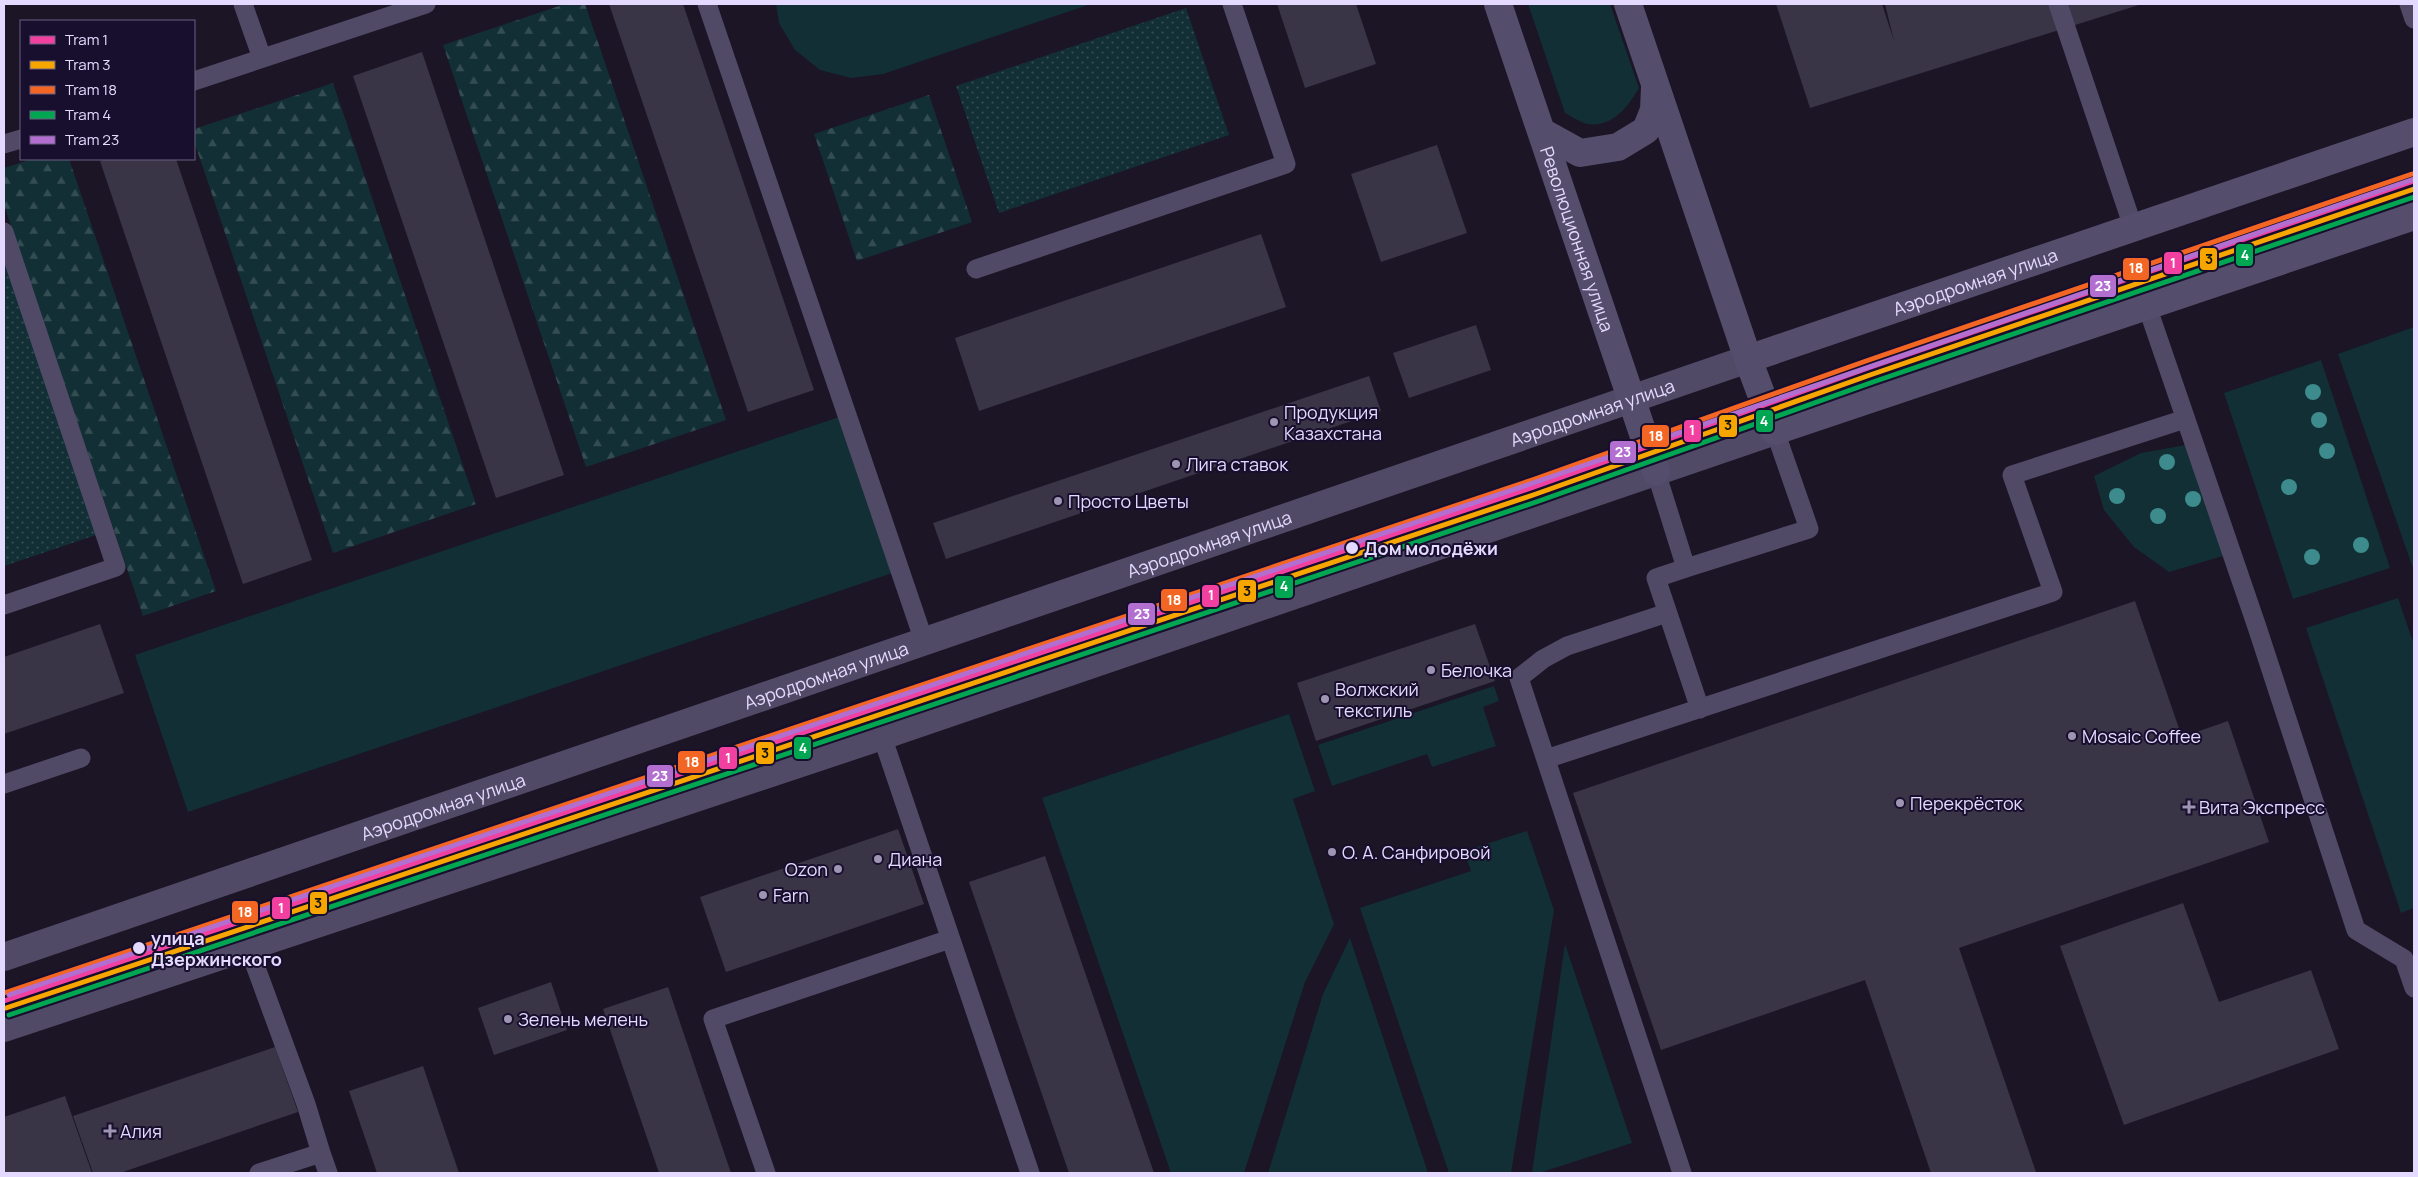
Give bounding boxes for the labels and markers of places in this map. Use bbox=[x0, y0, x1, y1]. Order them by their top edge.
place label: Продукция Казахстана bbox=[1284, 400, 1382, 445]
marker: Продукция Казахстана bbox=[1268, 416, 1280, 428]
place label: Лига ставок bbox=[1186, 452, 1289, 476]
marker: Лига ставок bbox=[1170, 458, 1182, 470]
place label: Просто Цветы bbox=[1068, 489, 1189, 513]
marker: Просто Цветы bbox=[1052, 495, 1064, 507]
place label: Дом молодёжи bbox=[1364, 536, 1498, 560]
marker: Дом молодёжи bbox=[1344, 540, 1360, 556]
place label: Белочка bbox=[1441, 658, 1512, 682]
marker: Белочка bbox=[1425, 664, 1437, 676]
place label: Волжский текстиль bbox=[1335, 677, 1419, 722]
marker: Волжский текстиль bbox=[1319, 693, 1331, 705]
place label: Mosaic Coffee bbox=[2082, 724, 2201, 748]
marker: Mosaic Coffee bbox=[2066, 730, 2078, 742]
place label: Перекрёсток bbox=[1910, 791, 2024, 815]
place label: Вита Экспресс bbox=[2199, 795, 2325, 819]
marker: Перекрёсток bbox=[1894, 797, 1906, 809]
marker: Вита Экспресс bbox=[2183, 801, 2195, 813]
place label: О. А. Санфировой bbox=[1342, 840, 1490, 864]
marker: О. А. Санфировой bbox=[1326, 846, 1338, 858]
place label: Диана bbox=[888, 847, 942, 871]
marker: Диана bbox=[872, 853, 884, 865]
place label: Ozon bbox=[785, 857, 828, 881]
marker: Ozon bbox=[832, 863, 844, 875]
place label: Farn bbox=[773, 883, 809, 907]
marker: Farn bbox=[757, 889, 769, 901]
place label: улица Дзержинского bbox=[151, 926, 282, 971]
marker: улица Дзержинского bbox=[131, 940, 147, 956]
place label: Зелень мелень bbox=[518, 1007, 648, 1031]
marker: Зелень мелень bbox=[502, 1013, 514, 1025]
place label: Алия bbox=[120, 1119, 162, 1143]
marker: Алия bbox=[104, 1125, 116, 1137]

